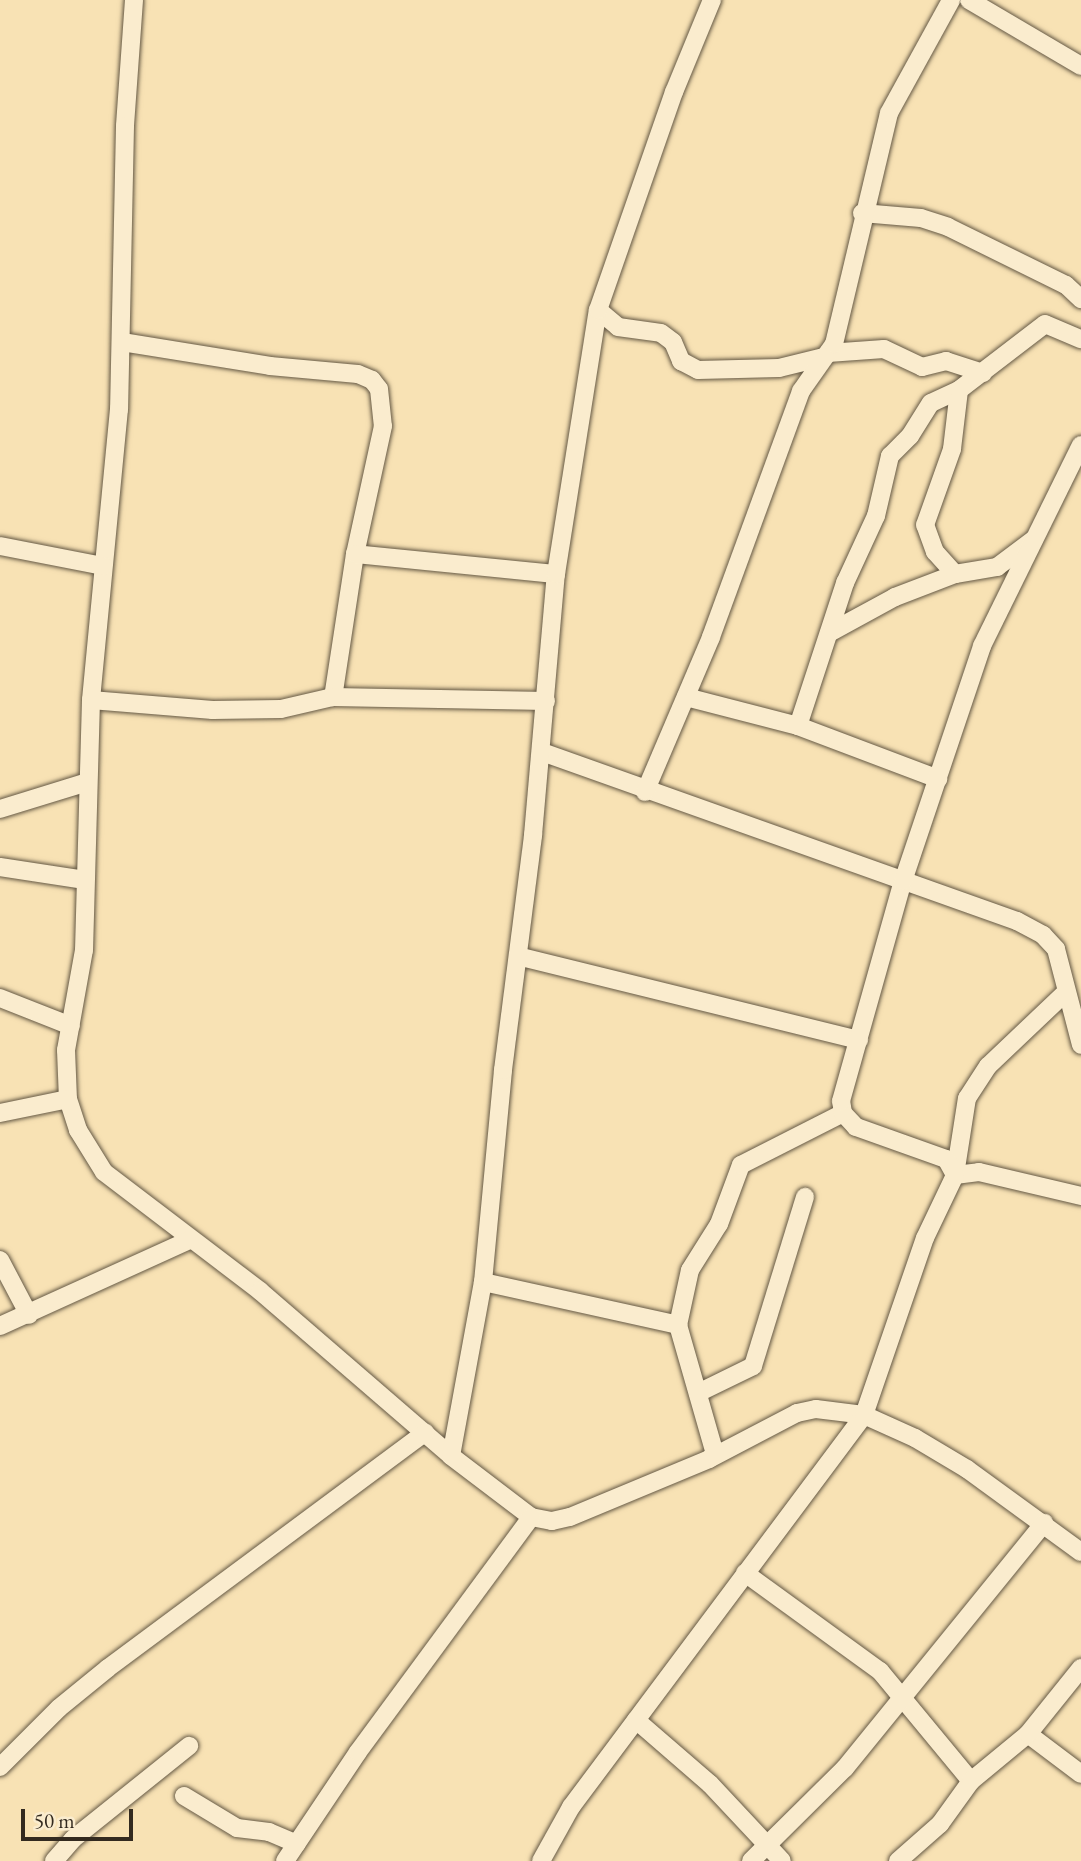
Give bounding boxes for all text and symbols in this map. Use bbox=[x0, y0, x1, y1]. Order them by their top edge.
scale bar bbox=[24, 1794, 136, 1838]
text: 50 m bbox=[34, 1807, 75, 1834]

